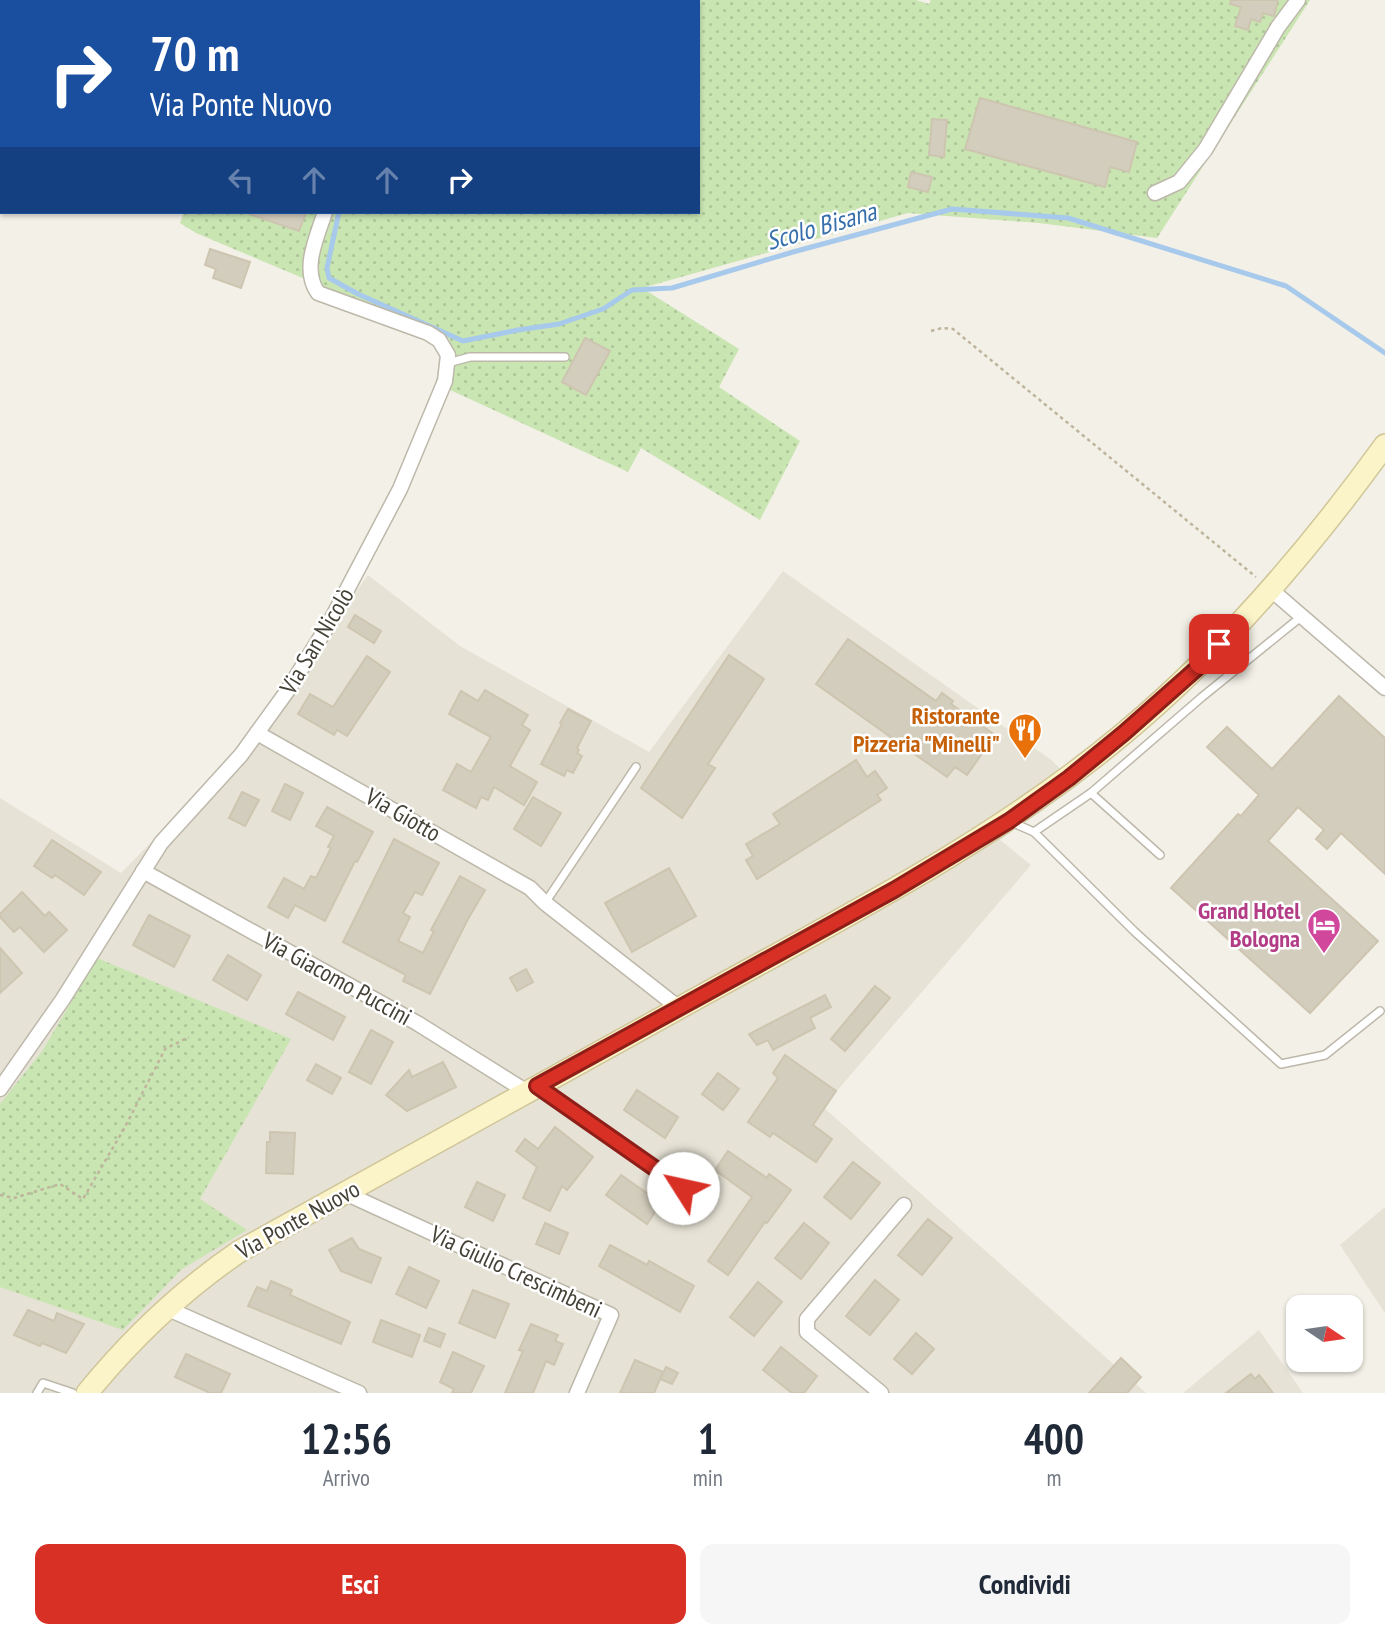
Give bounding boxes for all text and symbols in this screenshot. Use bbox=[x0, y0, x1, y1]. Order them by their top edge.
text: 70 m bbox=[150, 21, 239, 85]
icon: right bbox=[35, 28, 126, 119]
text: Via Ponte Nuovo bbox=[150, 83, 332, 125]
icon: left bbox=[222, 161, 260, 199]
icon: ahead bbox=[295, 161, 333, 199]
icon: ahead bbox=[368, 161, 406, 199]
icon: right bbox=[441, 161, 479, 199]
water label: Scolo Bisana bbox=[762, 194, 881, 257]
street label: Via San Nicolò bbox=[272, 582, 361, 701]
pin bbox=[1189, 614, 1249, 674]
icon: arrive bbox=[1200, 625, 1238, 663]
place label: Ristorante Pizzeria "Minelli" bbox=[853, 700, 1000, 759]
restaurant icon: Ristorante Pizzeria "Minelli" bbox=[1006, 711, 1044, 760]
street label: Via Giotto bbox=[359, 780, 446, 848]
place label: Grand Hotel Bologna bbox=[1198, 895, 1300, 954]
hotel icon: Grand Hotel Bologna bbox=[1305, 906, 1343, 955]
street label: Via Giacomo Puccini bbox=[257, 924, 417, 1032]
position arrow bbox=[646, 1151, 720, 1225]
street label: Via Ponte Nuovo bbox=[230, 1173, 365, 1267]
street label: Via Giulio Crescimbeni bbox=[425, 1218, 607, 1325]
north arrow bbox=[1286, 1295, 1363, 1372]
map controls bbox=[1286, 1295, 1363, 1372]
text: 12:56 bbox=[301, 1411, 392, 1466]
text: 1 bbox=[698, 1411, 718, 1466]
text: 400 bbox=[1024, 1411, 1084, 1466]
text: Arrivo bbox=[323, 1463, 370, 1492]
text: min bbox=[693, 1463, 723, 1492]
text: m bbox=[1046, 1463, 1061, 1492]
button: Esci bbox=[35, 1544, 686, 1624]
button: Condividi bbox=[700, 1544, 1350, 1624]

